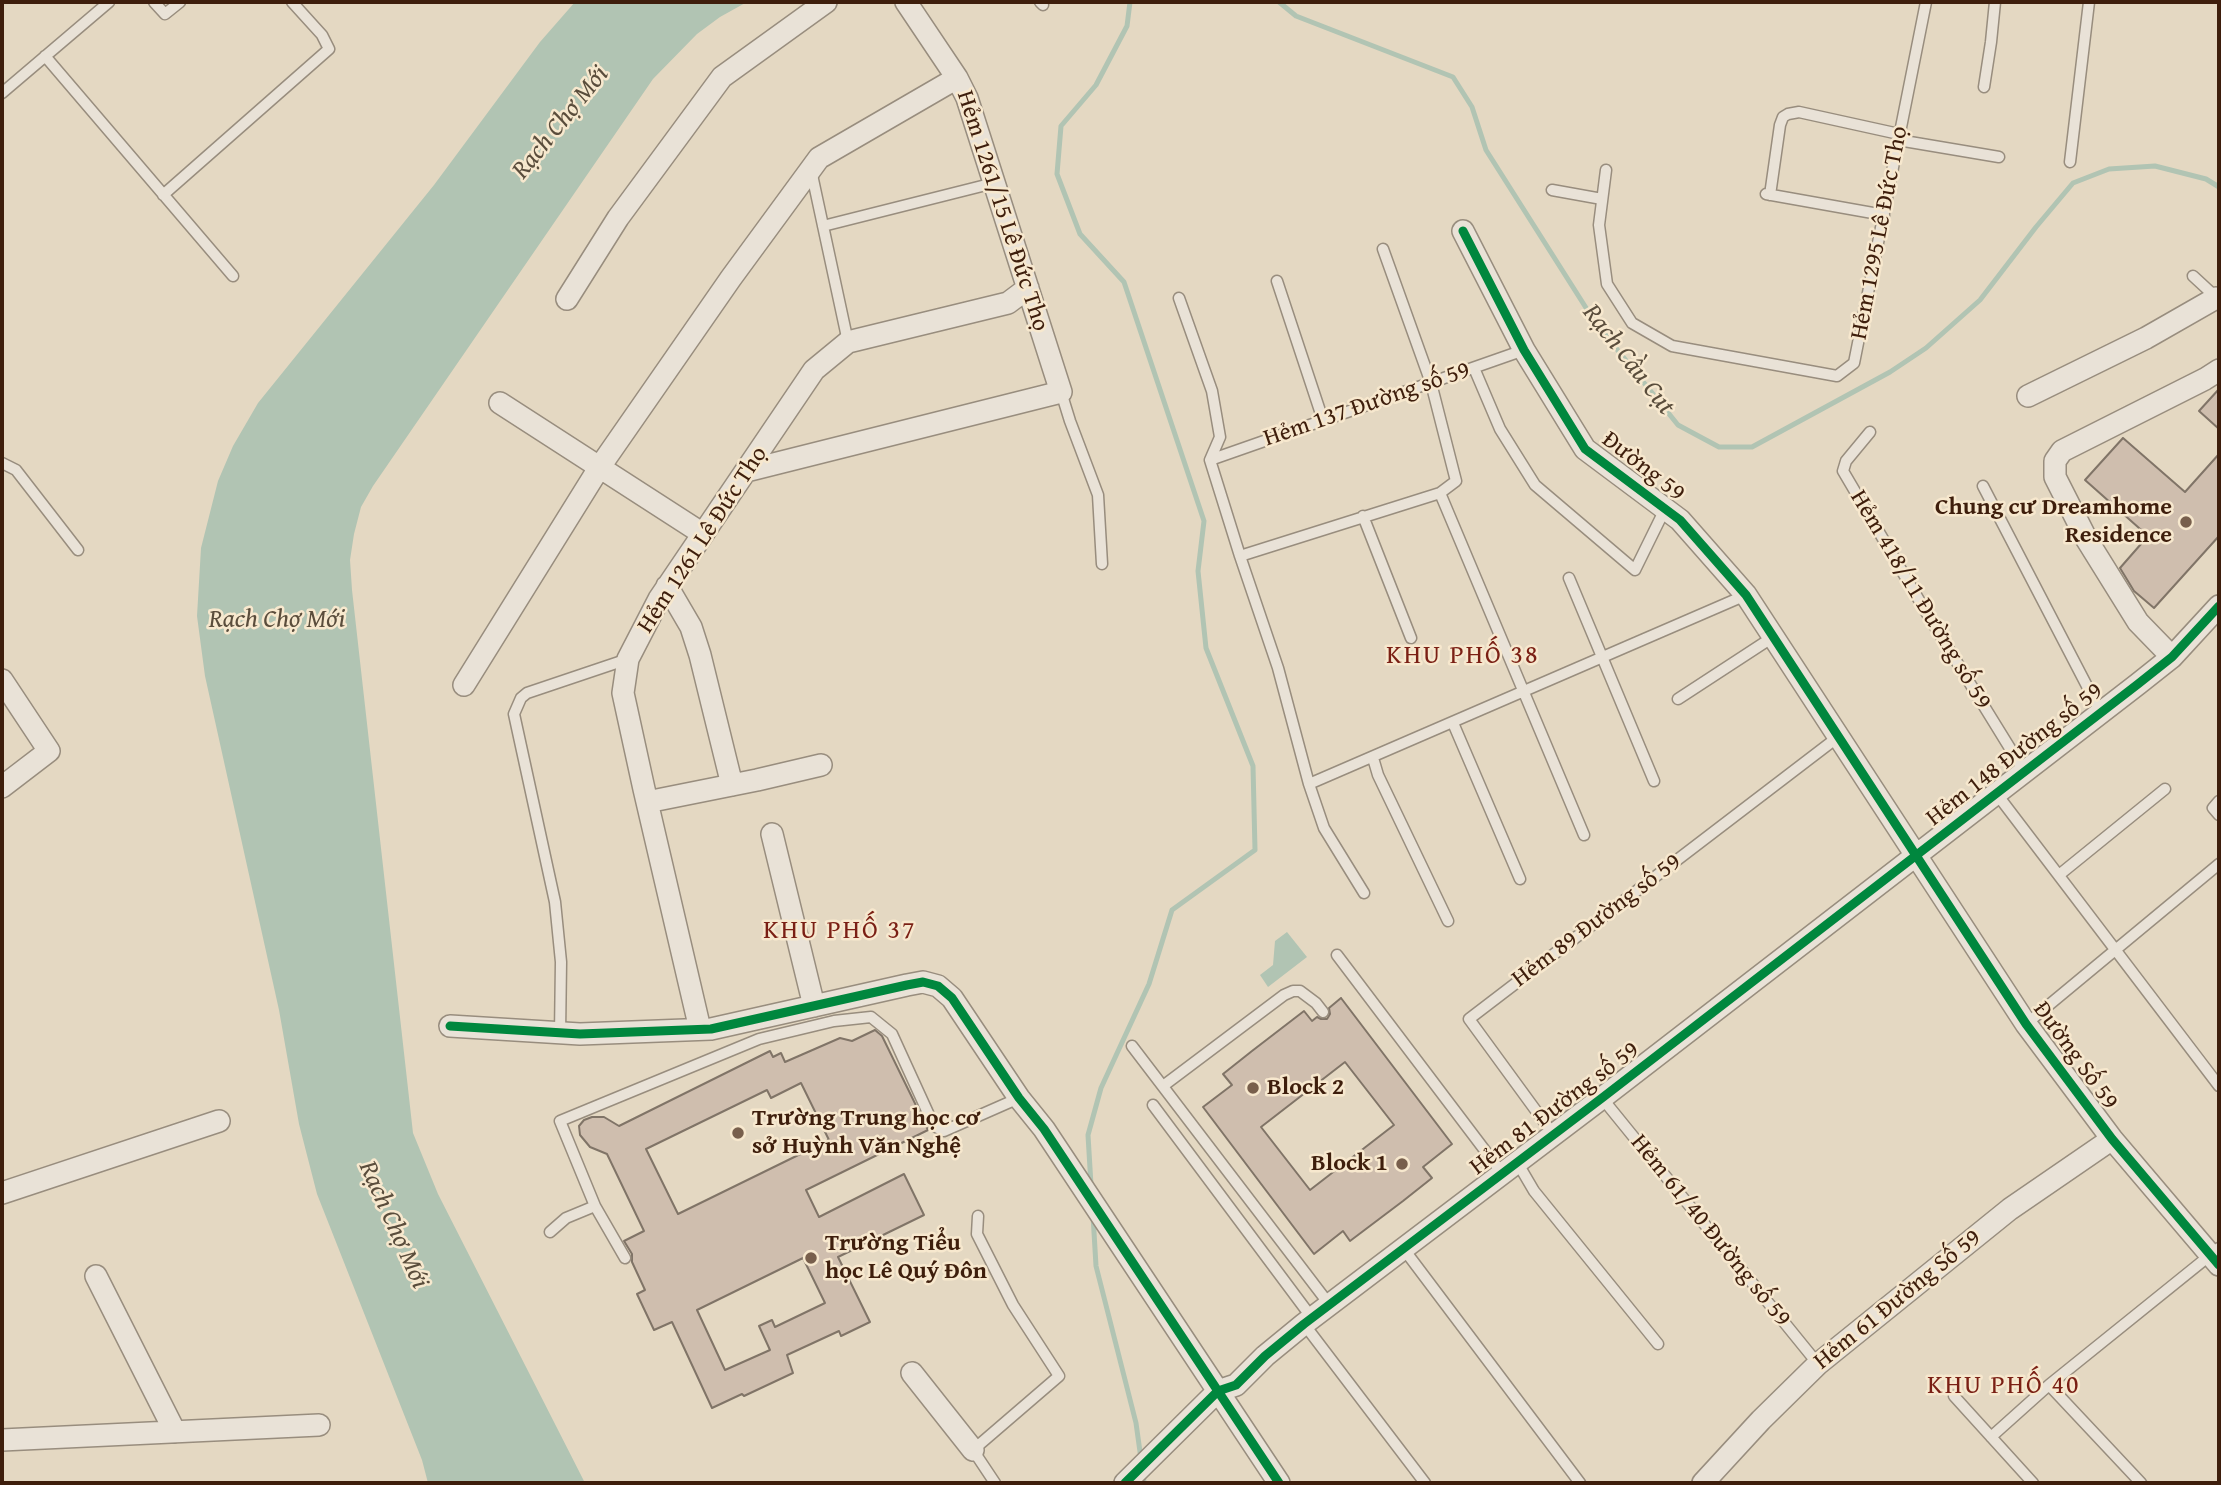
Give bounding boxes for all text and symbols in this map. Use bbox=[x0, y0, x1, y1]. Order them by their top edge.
water label: Rạch Chợ Mới bbox=[506, 60, 616, 186]
street label: Hẻm 1261/15 Lê Đức Thọ bbox=[949, 87, 1055, 335]
street label: Hẻm 1295 Lê Đức Thọ bbox=[1845, 124, 1915, 342]
water label: Rạch Cầu Cụt bbox=[1575, 298, 1681, 422]
street label: Hẻm 137 Đường số 59 bbox=[1260, 356, 1474, 454]
street label: Đường 59 bbox=[1596, 426, 1690, 508]
street label: Hẻm 1261 Lê Đức Thọ bbox=[632, 441, 774, 639]
street label: Hẻm 418/11 Đường số 59 bbox=[1843, 485, 1997, 715]
place label: Chung cư Dreamhome Residence bbox=[1935, 494, 2172, 550]
marker: Chung cư Dreamhome Residence bbox=[2178, 514, 2194, 530]
water label: Rạch Chợ Mới bbox=[209, 604, 345, 636]
district label: KHU PHỐ 38 bbox=[1388, 640, 1538, 672]
street label: Hẻm 148 Đường số 59 bbox=[1921, 677, 2109, 833]
street label: Hẻm 89 Đường số 59 bbox=[1507, 848, 1687, 994]
district label: KHU PHỐ 37 bbox=[765, 915, 915, 947]
street label: Đường Số 59 bbox=[2026, 997, 2124, 1115]
street label: Hẻm 81 Đường số 59 bbox=[1465, 1036, 1645, 1182]
place label: Block 2 bbox=[1267, 1074, 1344, 1102]
marker: Block 2 bbox=[1245, 1080, 1261, 1096]
place label: Trường Trung học cơ sở Huỳnh Văn Nghệ bbox=[752, 1105, 981, 1161]
marker: Trường Trung học cơ sở Huỳnh Văn Nghệ bbox=[730, 1125, 746, 1141]
street label: Hẻm 61/40 Đường số 59 bbox=[1624, 1129, 1796, 1333]
place label: Block 1 bbox=[1311, 1150, 1388, 1178]
water label: Rạch Chợ Mới bbox=[351, 1156, 435, 1294]
marker: Block 1 bbox=[1394, 1156, 1410, 1172]
street label: Hẻm 61 Đường Số 59 bbox=[1809, 1224, 1987, 1376]
place label: Trường Tiểu học Lê Quý Đôn bbox=[825, 1230, 987, 1286]
marker: Trường Tiểu học Lê Quý Đôn bbox=[803, 1250, 819, 1266]
district label: KHU PHỐ 40 bbox=[1929, 1370, 2079, 1402]

